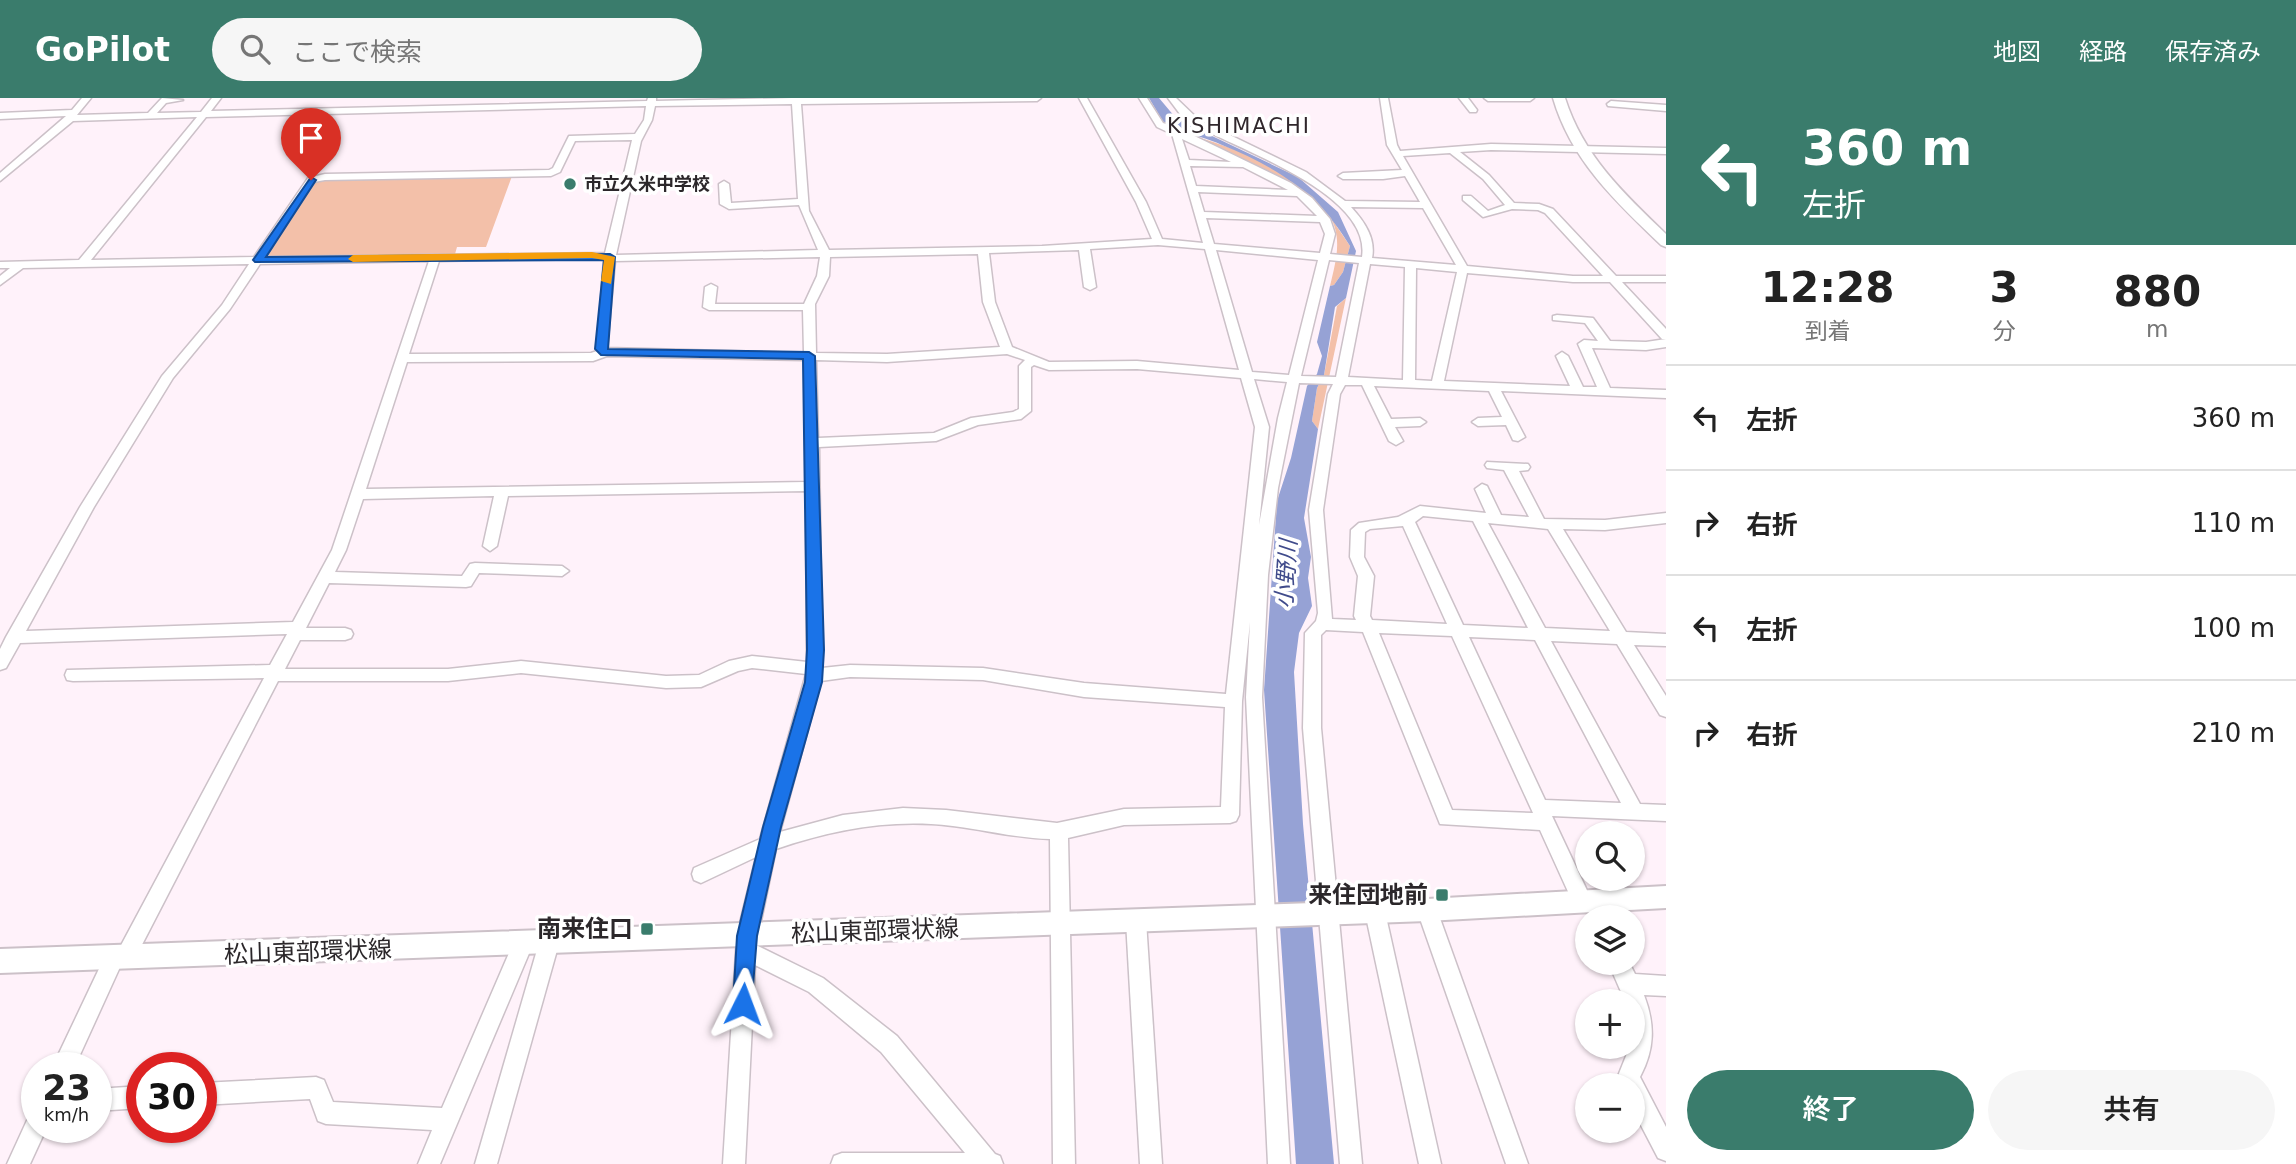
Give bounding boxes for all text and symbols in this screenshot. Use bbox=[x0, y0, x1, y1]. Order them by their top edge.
search box bbox=[212, 18, 702, 81]
text: GoPilot bbox=[35, 30, 170, 69]
icon: search bbox=[236, 30, 274, 68]
text: ここで検索 bbox=[292, 37, 422, 67]
text: 地図 bbox=[1993, 38, 2041, 66]
text: 経路 bbox=[2079, 38, 2127, 66]
text: 保存済み bbox=[2165, 38, 2261, 66]
pin bbox=[281, 108, 341, 180]
district label: KISHIMACHI bbox=[1167, 114, 1311, 138]
icon: arrive bbox=[292, 119, 330, 157]
text: 360 m bbox=[1802, 120, 1972, 177]
icon: left bbox=[1687, 126, 1778, 217]
place label: 市立久米中学校 bbox=[584, 173, 710, 194]
marker: 市立久米中学校 bbox=[562, 176, 578, 192]
text: 左折 bbox=[1802, 186, 1866, 224]
text: 12:28 bbox=[1761, 263, 1895, 312]
text: 3 bbox=[1989, 263, 2019, 312]
text: 880 bbox=[2113, 267, 2201, 316]
text: m bbox=[2146, 316, 2169, 342]
text: 到着 bbox=[1805, 318, 1851, 344]
text: 分 bbox=[1993, 318, 2016, 344]
icon: left bbox=[1687, 399, 1725, 437]
text: 360 m bbox=[2192, 403, 2275, 433]
text: 左折 bbox=[1746, 405, 1798, 435]
icon: right bbox=[1687, 504, 1725, 542]
text: 110 m bbox=[2192, 508, 2275, 538]
text: 右折 bbox=[1746, 510, 1798, 540]
water label: 小野川 bbox=[1271, 536, 1302, 609]
icon: left bbox=[1687, 609, 1725, 647]
text: 100 m bbox=[2192, 613, 2275, 643]
text: 左折 bbox=[1746, 615, 1798, 645]
icon: right bbox=[1687, 714, 1725, 752]
text: 210 m bbox=[2192, 718, 2275, 748]
text: 右折 bbox=[1746, 720, 1798, 750]
map controls bbox=[1575, 821, 1645, 1143]
button: search bbox=[1575, 821, 1645, 891]
place label: 来住団地前 bbox=[1308, 881, 1428, 909]
marker: 来住団地前 bbox=[1434, 887, 1450, 903]
button: layers bbox=[1575, 905, 1645, 975]
street label: 松山東部環状線 bbox=[791, 914, 959, 948]
place label: 南来住口 bbox=[537, 915, 633, 943]
marker: 南来住口 bbox=[639, 921, 655, 937]
street label: 松山東部環状線 bbox=[224, 935, 392, 969]
position arrow bbox=[706, 967, 780, 1041]
button: + bbox=[1575, 989, 1645, 1059]
speed limit sign: 30 bbox=[126, 1052, 217, 1143]
text: 23 bbox=[42, 1068, 91, 1108]
button: 終了 bbox=[1687, 1070, 1974, 1150]
button: 共有 bbox=[1988, 1070, 2275, 1150]
button: − bbox=[1575, 1073, 1645, 1143]
text: km/h bbox=[44, 1104, 89, 1125]

